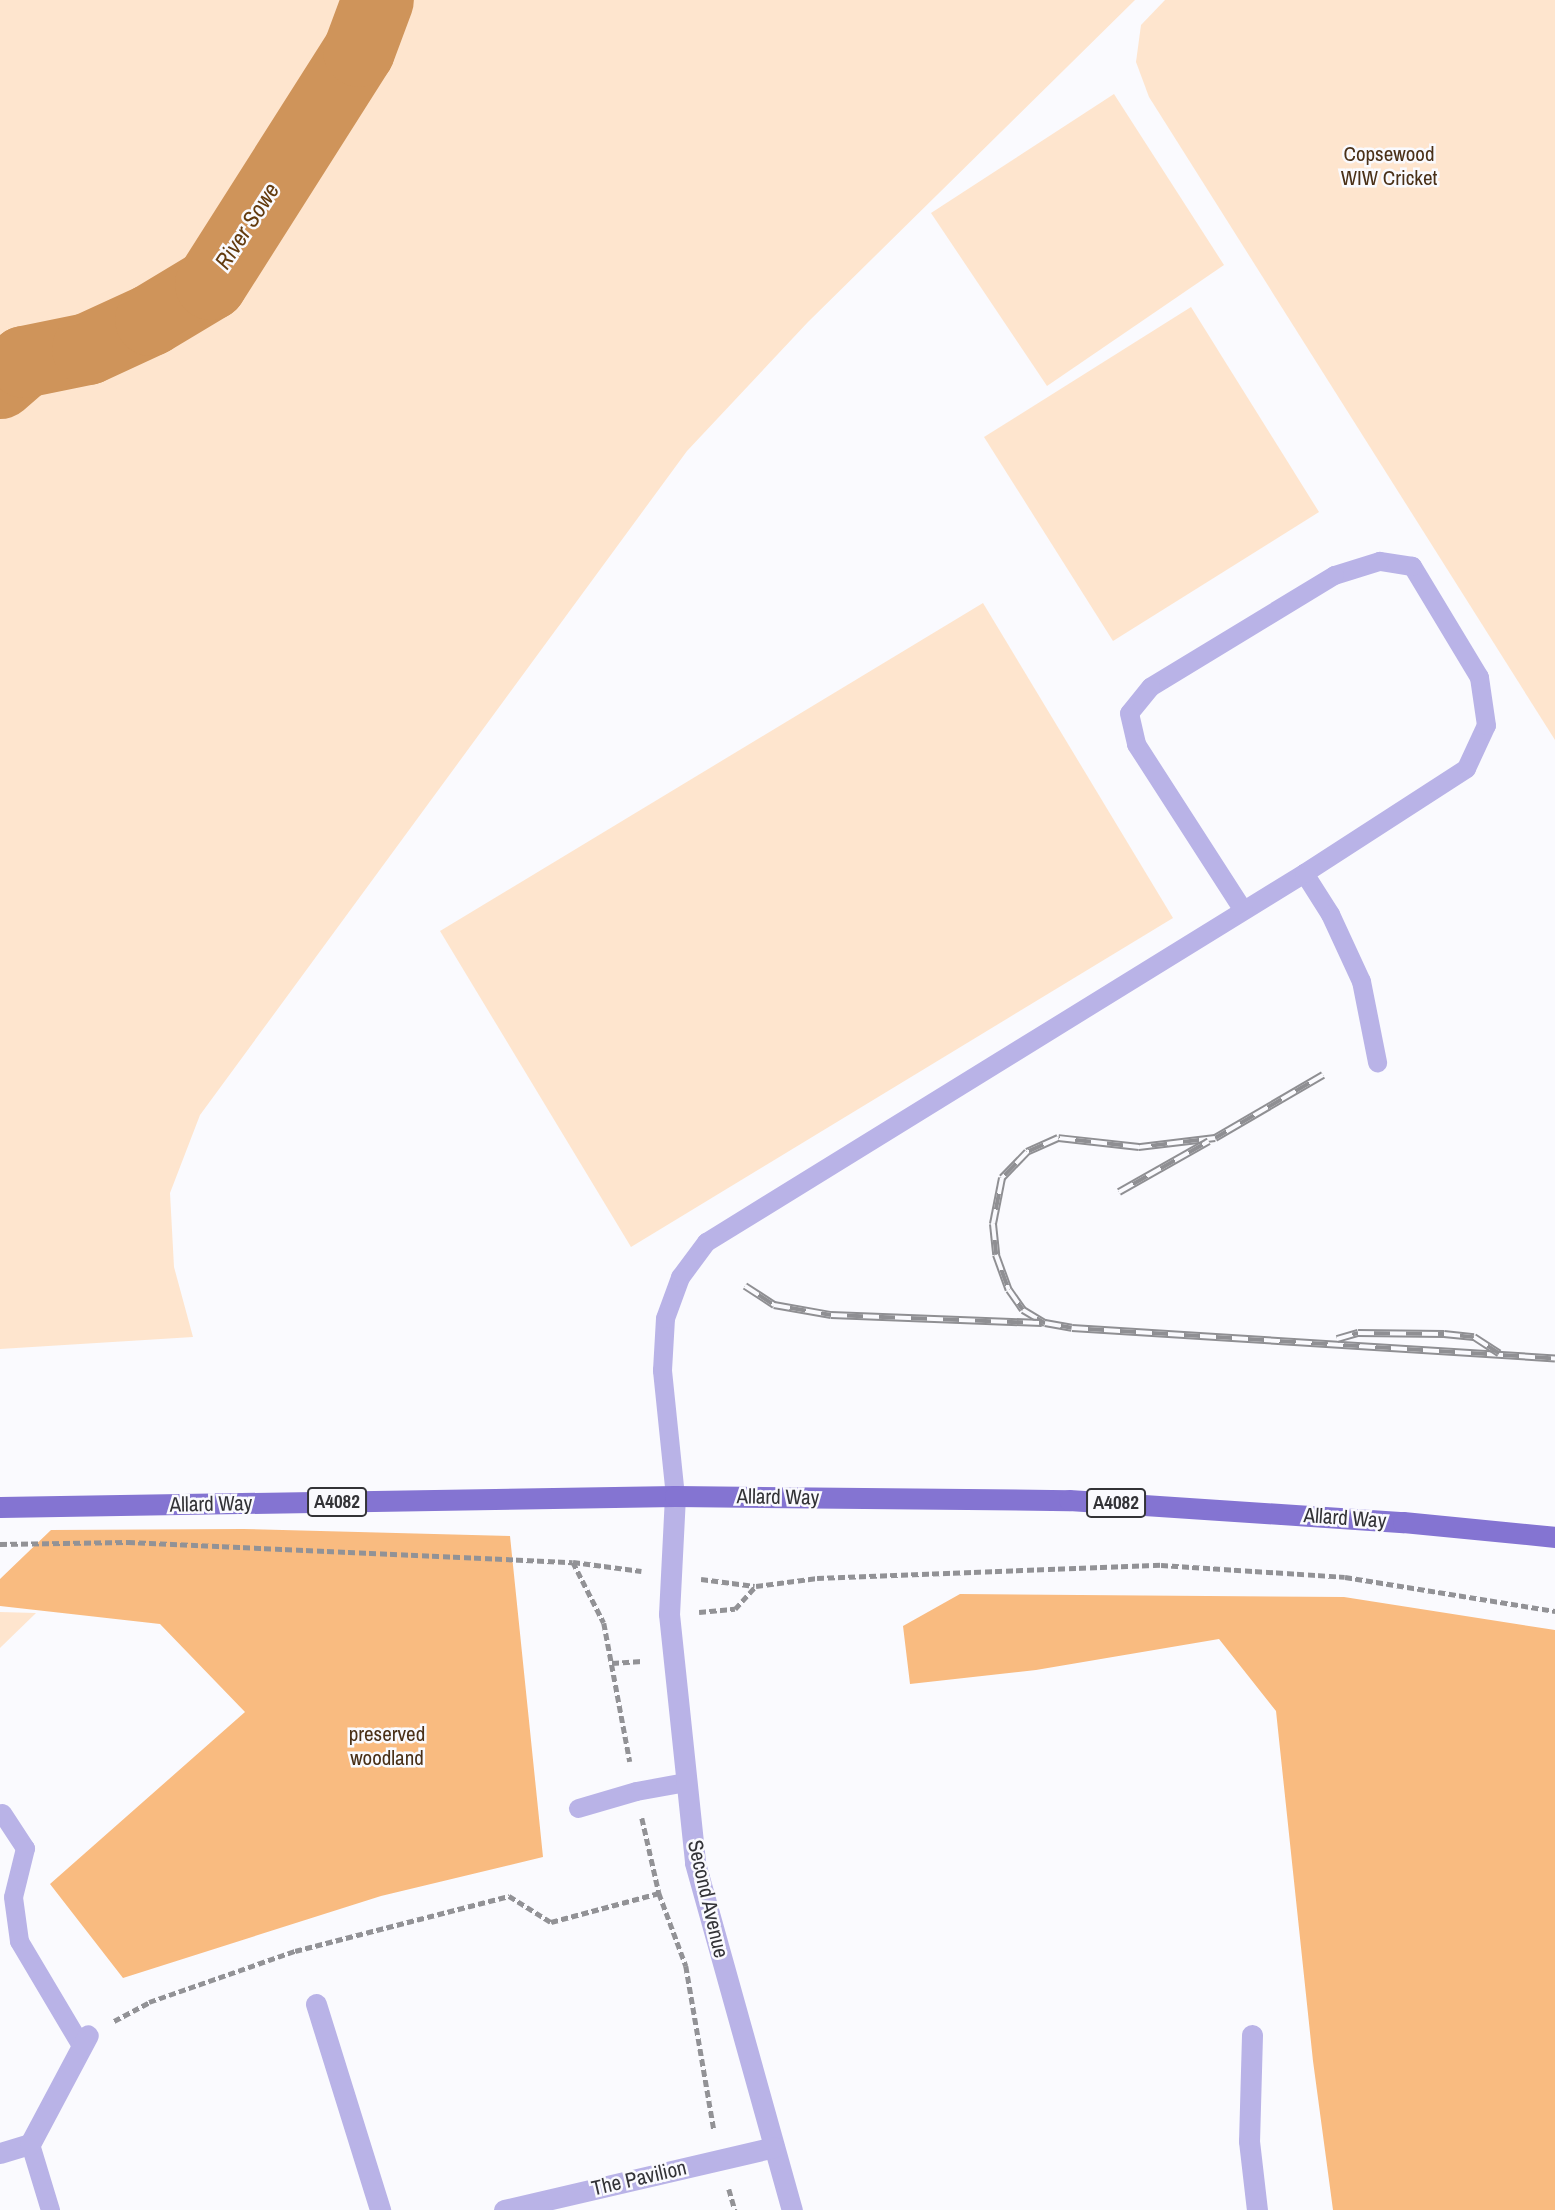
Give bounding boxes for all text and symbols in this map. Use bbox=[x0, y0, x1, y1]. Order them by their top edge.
park label: Copsewood WIW Cricket bbox=[1341, 141, 1437, 191]
water label: River Sowe bbox=[209, 178, 285, 274]
street label: Allard Way bbox=[736, 1484, 820, 1510]
road number: A4082 bbox=[306, 1486, 368, 1518]
road number: A4082 bbox=[1084, 1488, 1148, 1518]
street label: Allard Way bbox=[169, 1491, 253, 1517]
street label: Allard Way bbox=[1303, 1503, 1387, 1533]
park label: preserved woodland bbox=[349, 1721, 425, 1771]
street label: Second Avenue bbox=[682, 1837, 734, 1961]
street label: The Pavilion bbox=[589, 2155, 689, 2201]

